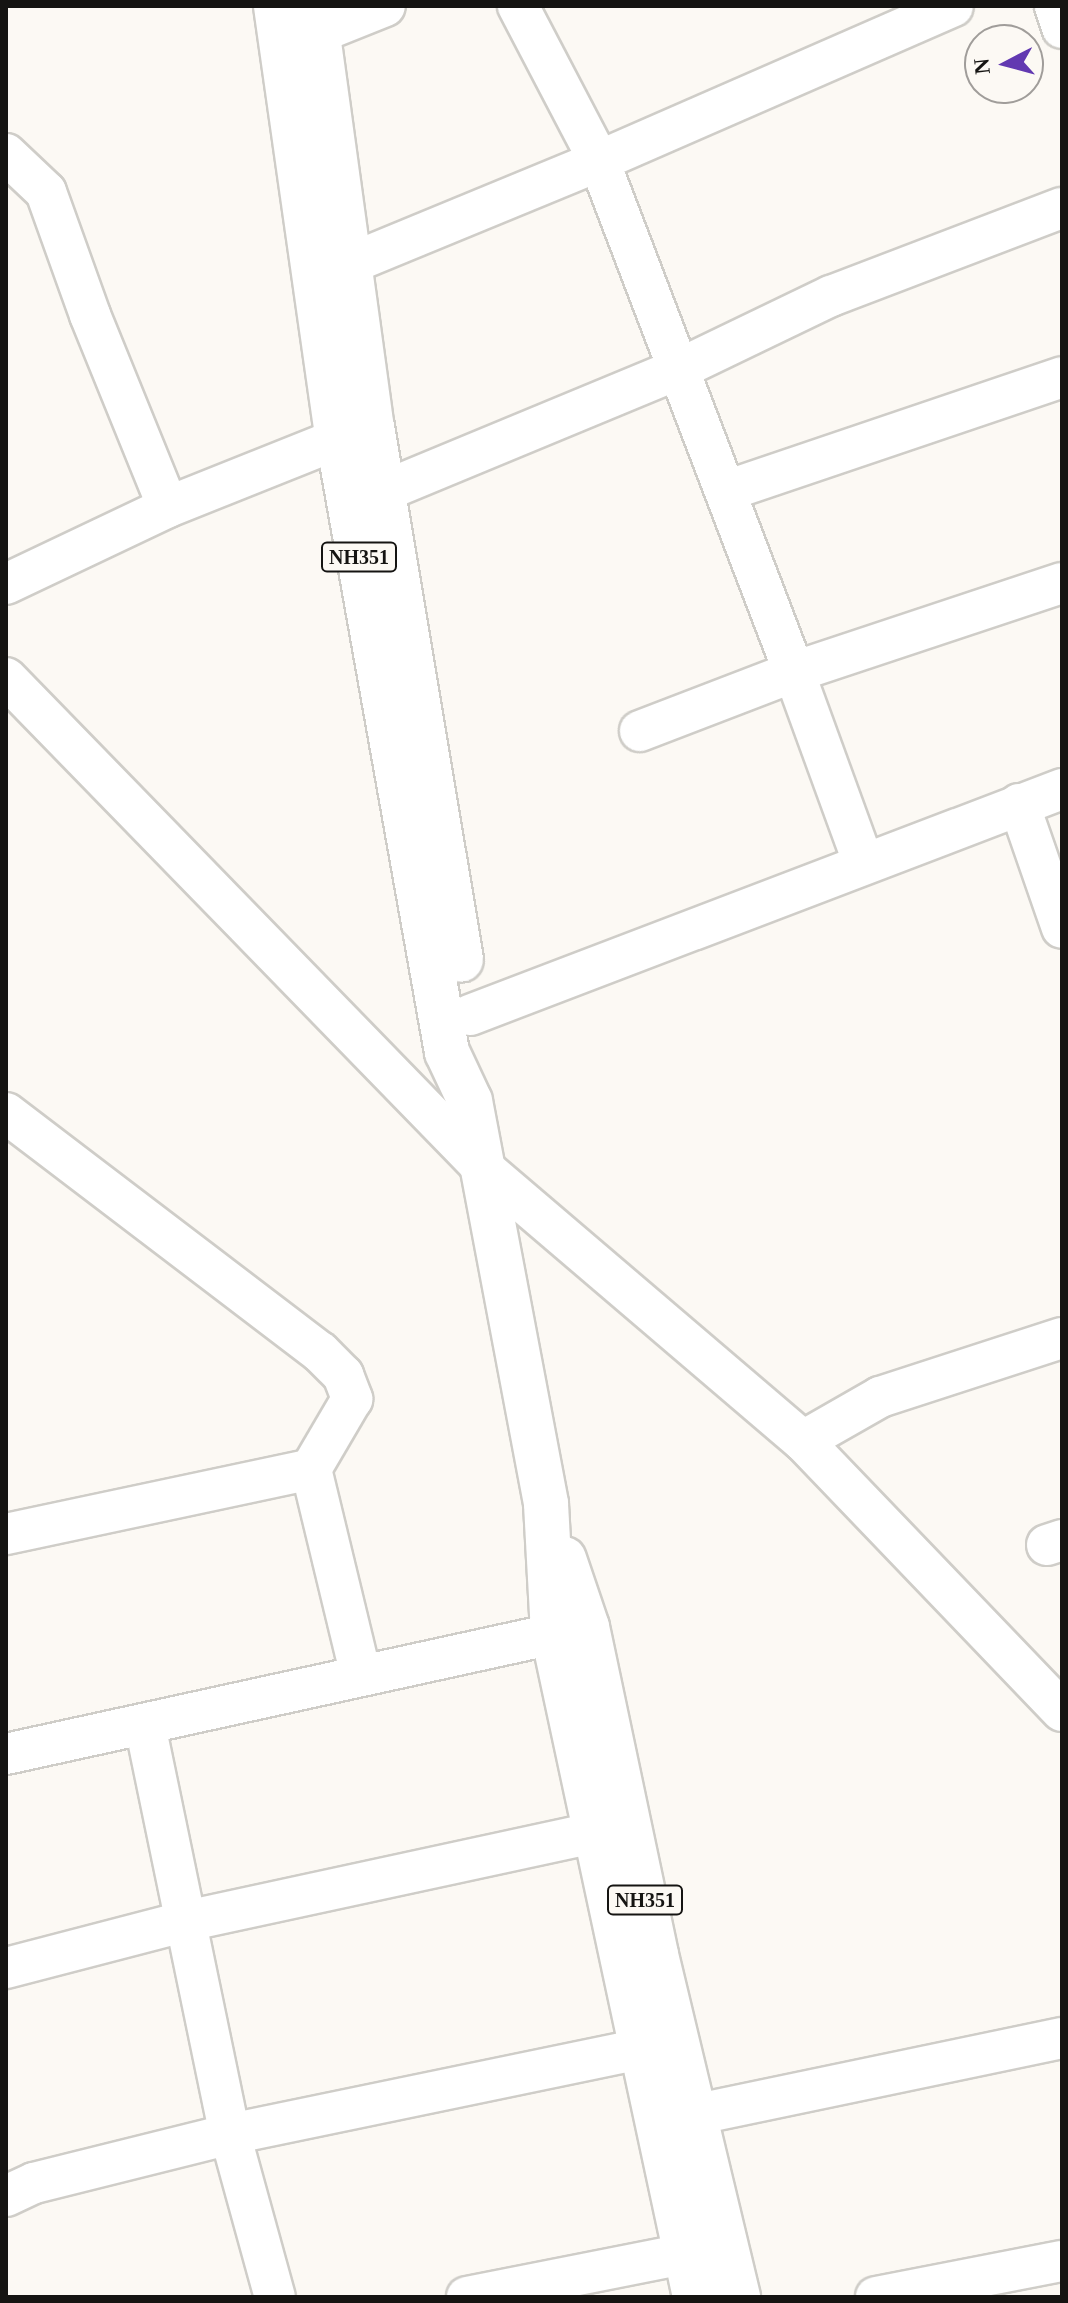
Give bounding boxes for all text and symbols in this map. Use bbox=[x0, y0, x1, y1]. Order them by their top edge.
north arrow bbox=[964, 24, 1044, 104]
text: N bbox=[968, 57, 995, 76]
road number: NH351 bbox=[321, 541, 397, 573]
road number: NH351 bbox=[607, 1884, 683, 1916]

